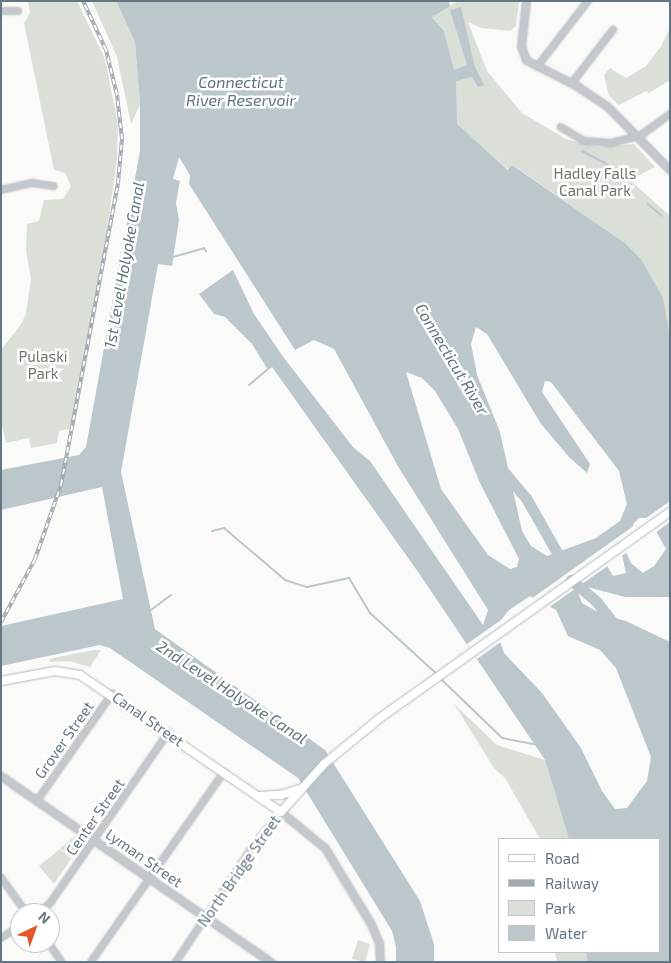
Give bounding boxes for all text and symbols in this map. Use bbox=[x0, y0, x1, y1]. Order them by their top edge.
water label: Connecticut River Reservoir bbox=[186, 72, 296, 110]
park label: Hadley Falls Canal Park bbox=[553, 164, 637, 199]
water label: 1st Level Holyoke Canal bbox=[100, 180, 148, 350]
water label: Connecticut River bbox=[411, 300, 493, 418]
park label: Pulaski Park bbox=[18, 347, 68, 382]
water label: 2nd Level Holyoke Canal bbox=[153, 636, 311, 748]
street label: Canal Street bbox=[109, 688, 187, 750]
street label: Grover Street bbox=[31, 698, 97, 782]
street label: Center Street bbox=[62, 775, 128, 859]
street label: North Bridge Street bbox=[194, 812, 284, 930]
street label: Lyman Street bbox=[102, 825, 186, 891]
legend bbox=[498, 838, 661, 953]
text: Road bbox=[545, 849, 580, 867]
text: Railway bbox=[545, 874, 599, 892]
text: Park bbox=[545, 899, 576, 917]
north arrow bbox=[10, 903, 60, 953]
text: N bbox=[35, 908, 54, 927]
text: Water bbox=[545, 924, 587, 942]

